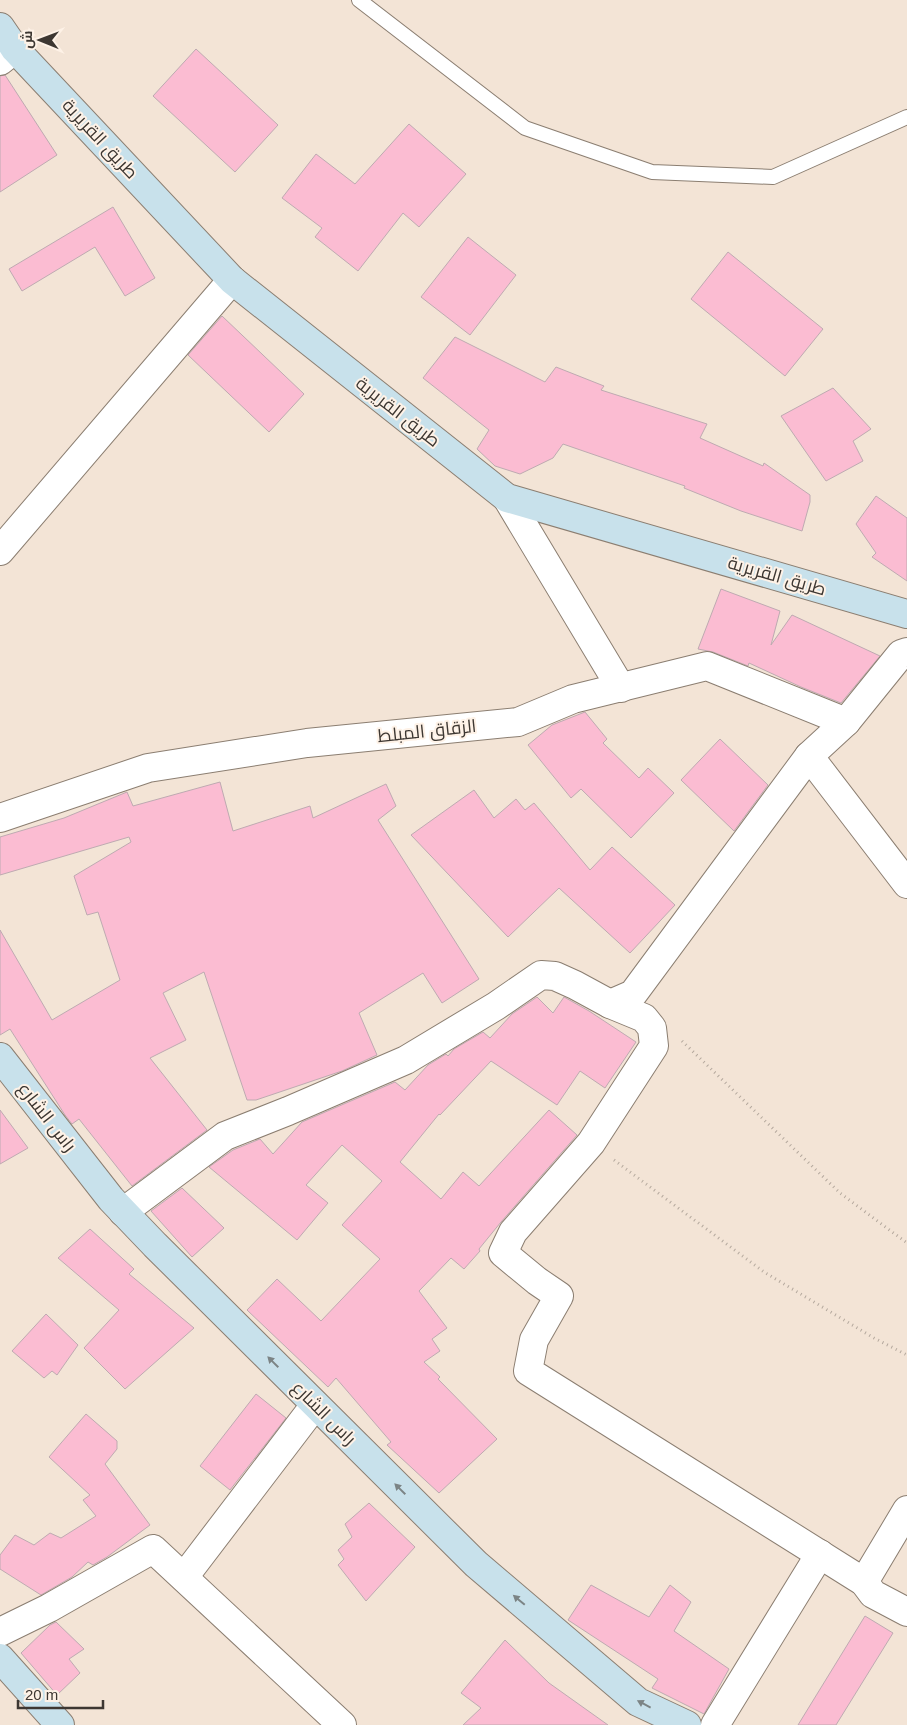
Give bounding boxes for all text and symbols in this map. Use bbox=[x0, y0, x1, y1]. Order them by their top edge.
north arrow bbox=[15, 15, 65, 65]
text: ش bbox=[19, 31, 36, 49]
street label: طريق القريرية bbox=[57, 95, 142, 184]
street label: طريق القريرية bbox=[351, 373, 444, 453]
street label: طريق القريرية bbox=[725, 552, 828, 601]
street label: الزقاق المبلط bbox=[377, 716, 478, 748]
street label: راس الشارع bbox=[12, 1079, 80, 1157]
one-way arrow bbox=[267, 1356, 279, 1368]
street label: راس الشارع bbox=[287, 1377, 360, 1450]
one-way arrow bbox=[394, 1483, 406, 1495]
one-way arrow bbox=[513, 1594, 525, 1606]
scale bar bbox=[18, 1678, 102, 1710]
text: 20 m bbox=[25, 1686, 58, 1703]
one-way arrow bbox=[637, 1699, 650, 1708]

